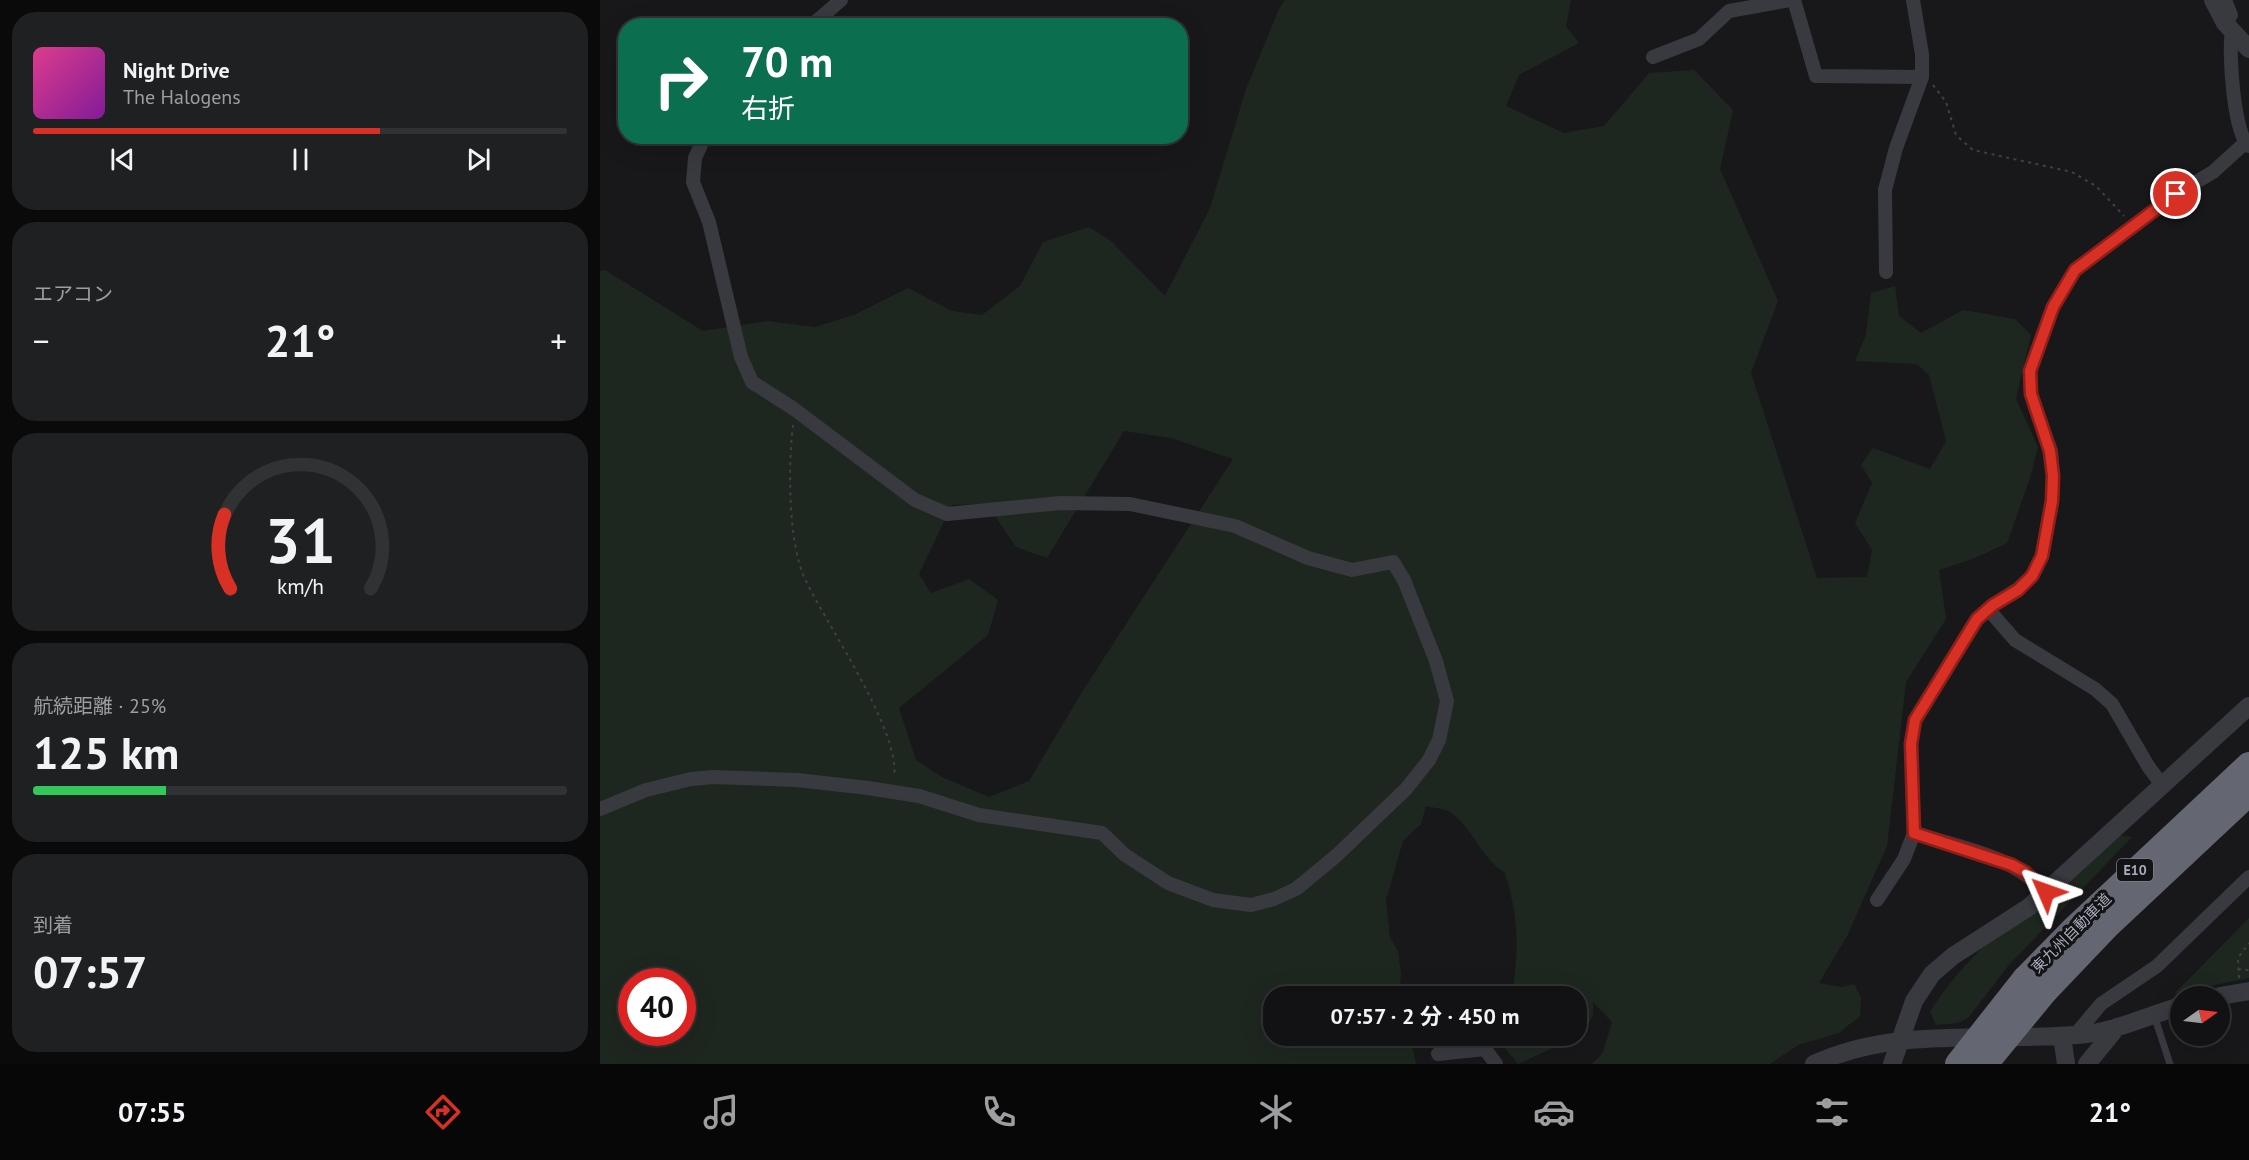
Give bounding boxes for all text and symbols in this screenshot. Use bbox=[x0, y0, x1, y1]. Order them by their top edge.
text: 70 m bbox=[741, 34, 833, 89]
icon: right bbox=[642, 42, 720, 120]
text: Night Drive bbox=[123, 56, 230, 84]
text: The Halogens bbox=[123, 84, 241, 110]
text: 右折 bbox=[741, 91, 795, 125]
icon: previous bbox=[106, 143, 139, 176]
icon: pause bbox=[284, 143, 317, 176]
icon: next bbox=[462, 143, 495, 176]
pin bbox=[2150, 168, 2201, 219]
icon: arrive bbox=[2159, 177, 2192, 210]
text: エアコン bbox=[33, 281, 113, 307]
text: 21° bbox=[265, 311, 335, 369]
text: − bbox=[33, 319, 50, 362]
text: + bbox=[550, 319, 567, 362]
text: 31 bbox=[265, 499, 335, 580]
text: km/h bbox=[276, 572, 323, 600]
text: 航続距離 · 25% bbox=[33, 693, 166, 719]
text: 125 km bbox=[33, 723, 179, 781]
road number: E10 bbox=[2117, 859, 2153, 881]
position arrow bbox=[2014, 860, 2078, 924]
street label: 東九州自動車道 bbox=[2027, 889, 2115, 977]
text: 到着 bbox=[33, 912, 73, 938]
text: 07:57 bbox=[33, 942, 147, 1000]
speed limit sign: 40 bbox=[618, 968, 696, 1046]
north arrow bbox=[2170, 986, 2230, 1046]
map controls bbox=[2170, 986, 2230, 1046]
text: 07:57 · 2 分 · 450 m bbox=[1331, 1002, 1519, 1030]
icon: directions bbox=[422, 1091, 464, 1133]
icon: music bbox=[700, 1091, 742, 1133]
icon: phone bbox=[978, 1091, 1020, 1133]
icon: climate bbox=[1255, 1091, 1297, 1133]
icon: car bbox=[1533, 1091, 1575, 1133]
icon: filters bbox=[1811, 1091, 1853, 1133]
text: 07:55 bbox=[118, 1095, 186, 1129]
text: 21° bbox=[2089, 1095, 2131, 1129]

